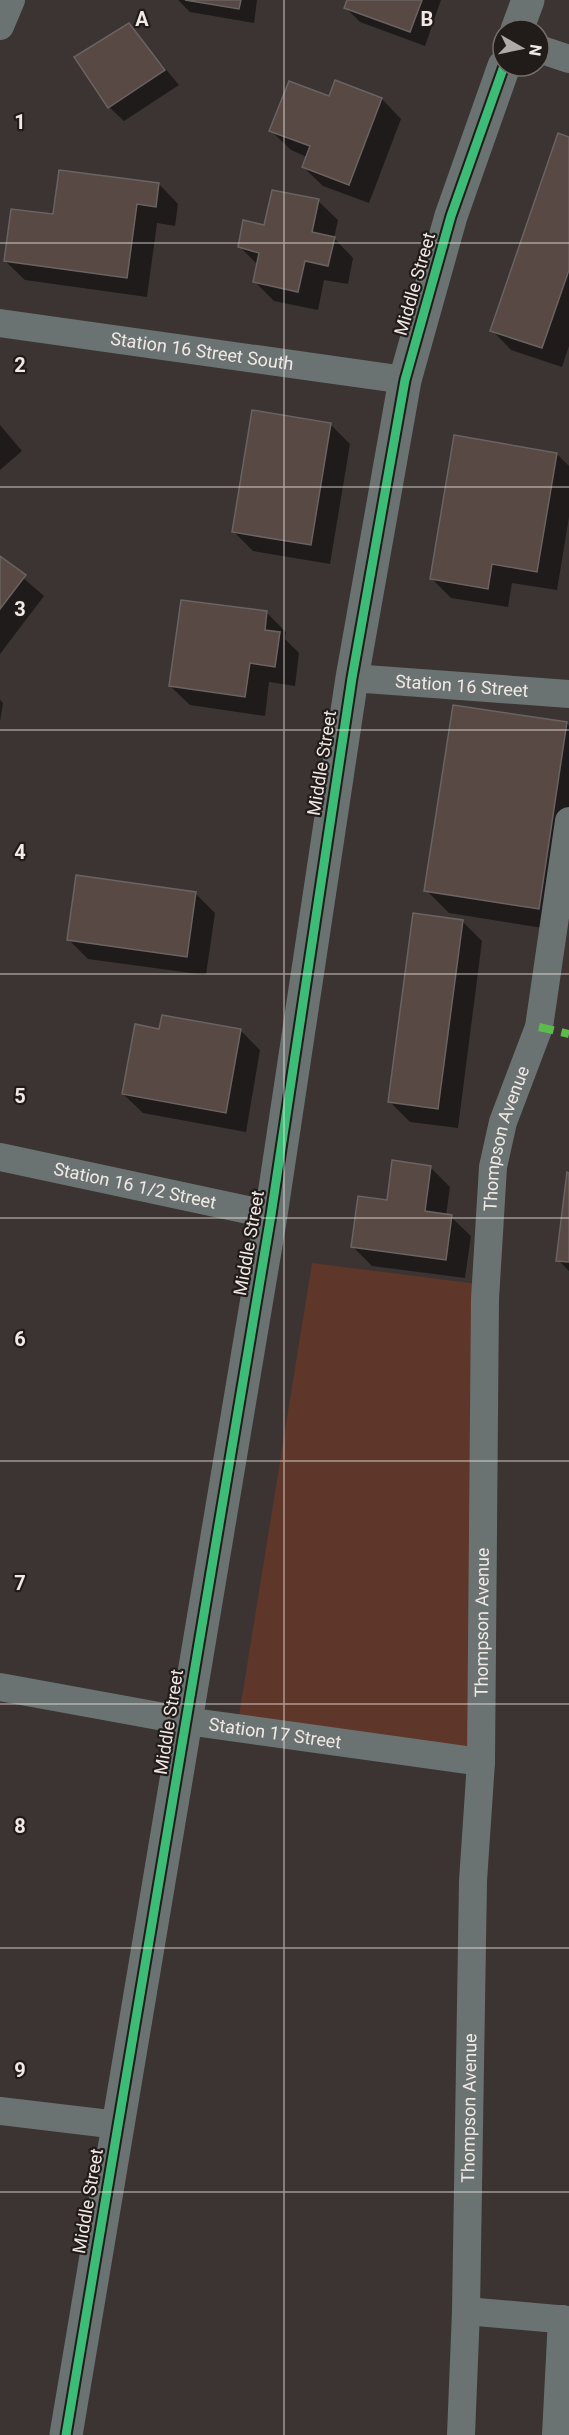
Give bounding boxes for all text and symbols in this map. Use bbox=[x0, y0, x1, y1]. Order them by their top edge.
text: A bbox=[135, 7, 149, 31]
text: B bbox=[421, 7, 433, 31]
north arrow bbox=[491, 18, 551, 78]
text: N bbox=[525, 43, 546, 57]
text: 1 bbox=[14, 110, 26, 134]
street label: Middle Street bbox=[390, 230, 439, 338]
street label: Station 16 Street South bbox=[109, 328, 295, 374]
text: 2 bbox=[14, 353, 26, 377]
text: 3 bbox=[14, 597, 26, 621]
street label: Station 16 Street bbox=[394, 670, 529, 701]
street label: Middle Street bbox=[303, 709, 340, 817]
text: 4 bbox=[14, 840, 26, 864]
street label: Thompson Avenue bbox=[479, 1063, 533, 1212]
text: 5 bbox=[14, 1084, 26, 1108]
street label: Station 16 1/2 Street bbox=[52, 1158, 218, 1213]
street label: Middle Street bbox=[229, 1189, 268, 1297]
text: 6 bbox=[14, 1327, 26, 1351]
street label: Thompson Avenue bbox=[471, 1547, 493, 1697]
text: 7 bbox=[14, 1571, 26, 1595]
street label: Middle Street bbox=[150, 1668, 187, 1776]
street label: Station 17 Street bbox=[208, 1713, 343, 1752]
text: 8 bbox=[14, 1814, 26, 1838]
street label: Thompson Avenue bbox=[457, 2033, 481, 2183]
text: 9 bbox=[14, 2058, 26, 2082]
street label: Middle Street bbox=[68, 2147, 107, 2255]

